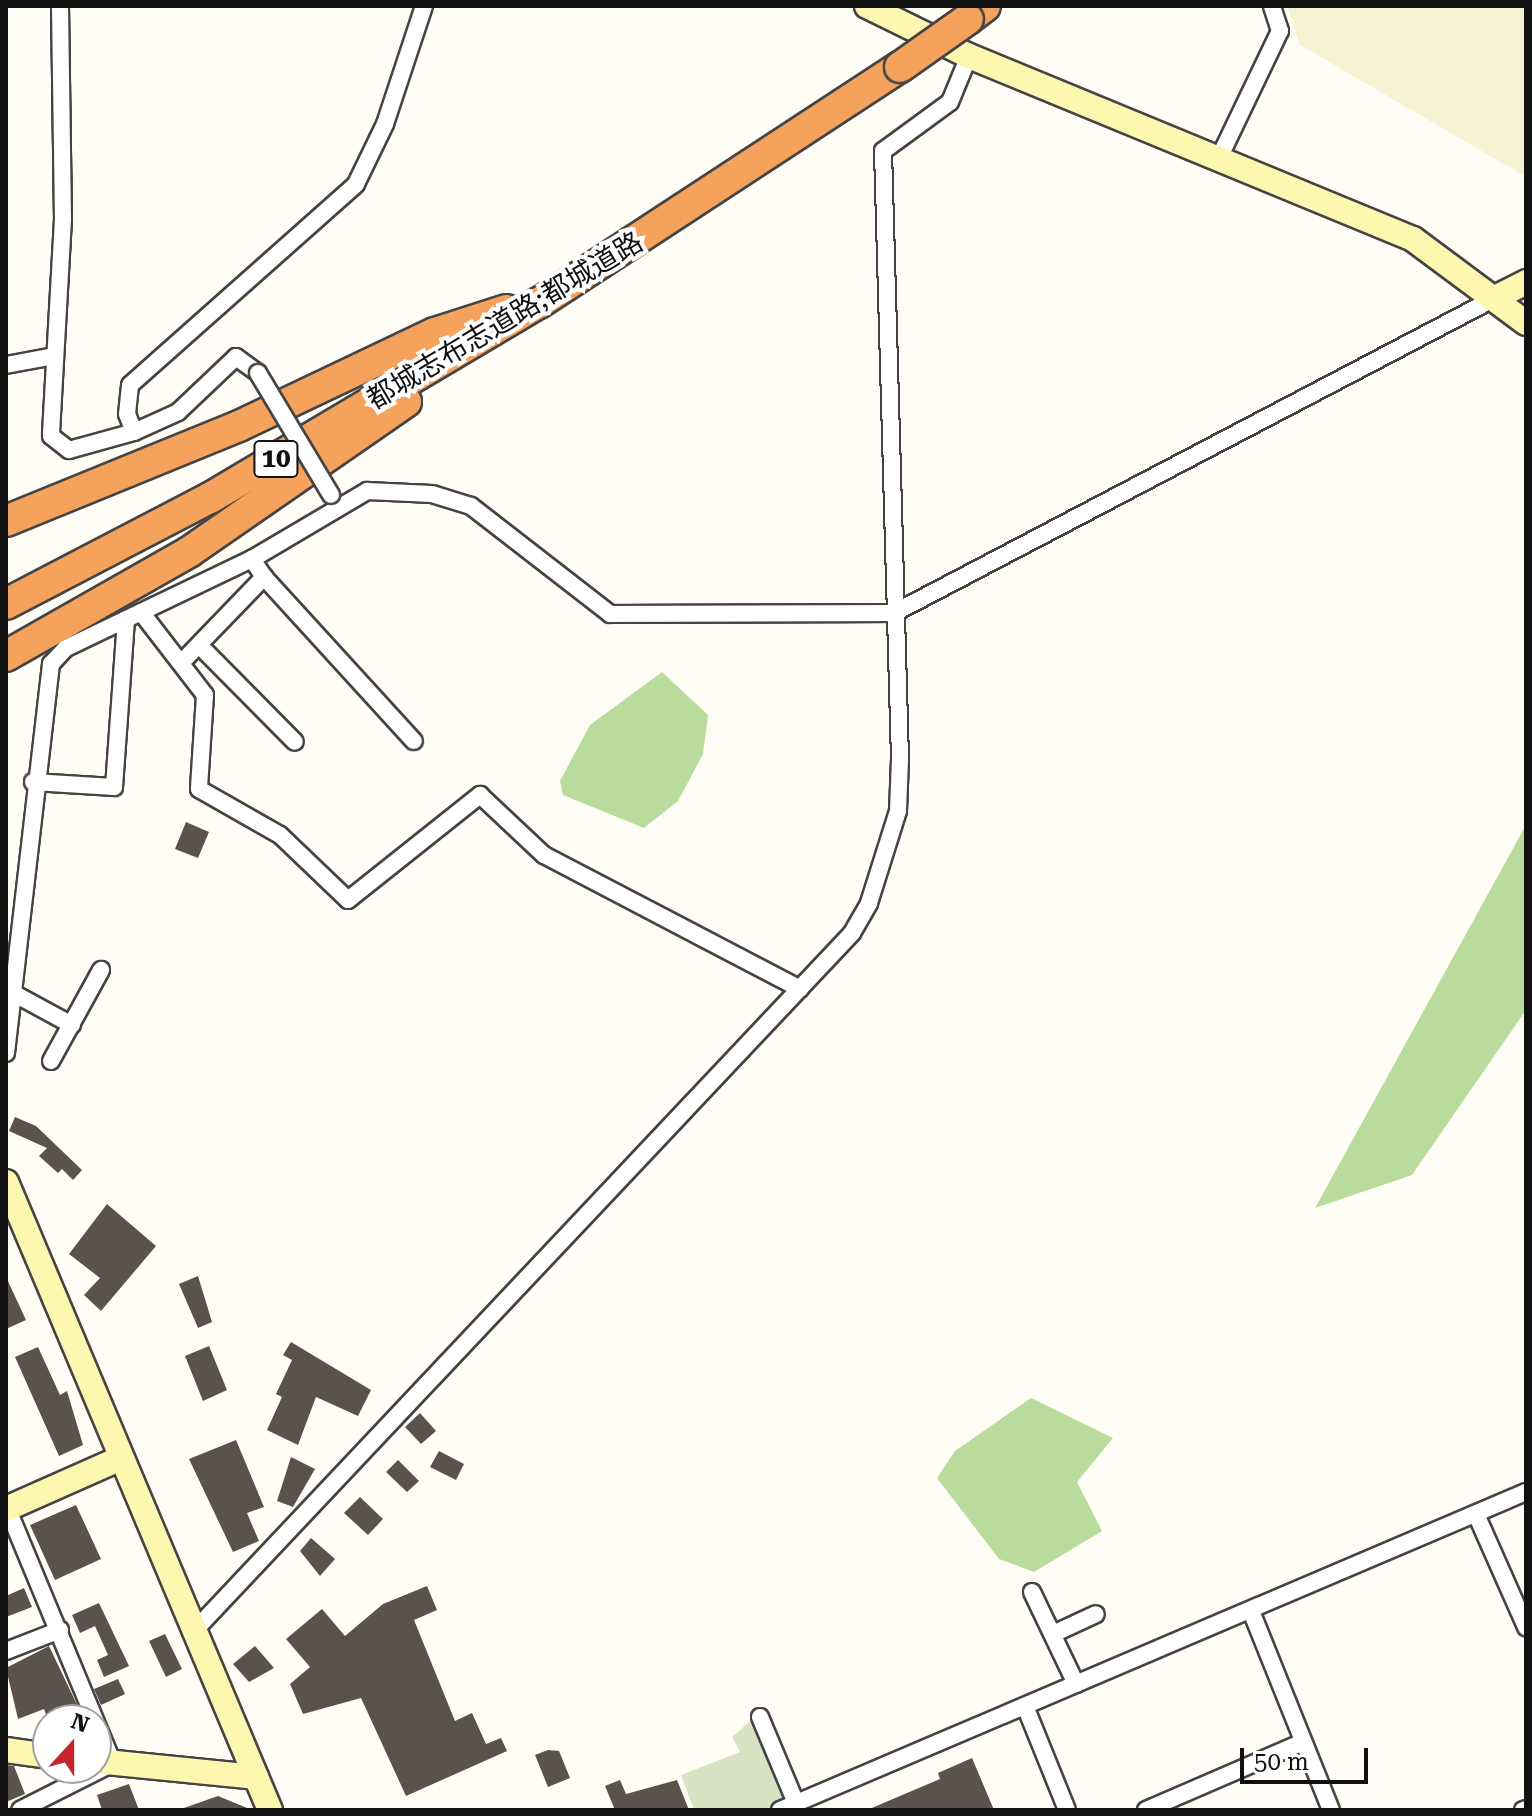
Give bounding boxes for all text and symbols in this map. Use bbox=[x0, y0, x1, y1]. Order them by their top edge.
street label: 都城志布志道路;都城道路 bbox=[361, 225, 649, 417]
road number: 10 bbox=[252, 437, 300, 481]
north arrow bbox=[32, 1704, 112, 1784]
text: N bbox=[68, 1708, 92, 1738]
scale bar bbox=[1244, 1732, 1372, 1782]
text: 50 m bbox=[1254, 1748, 1309, 1776]

